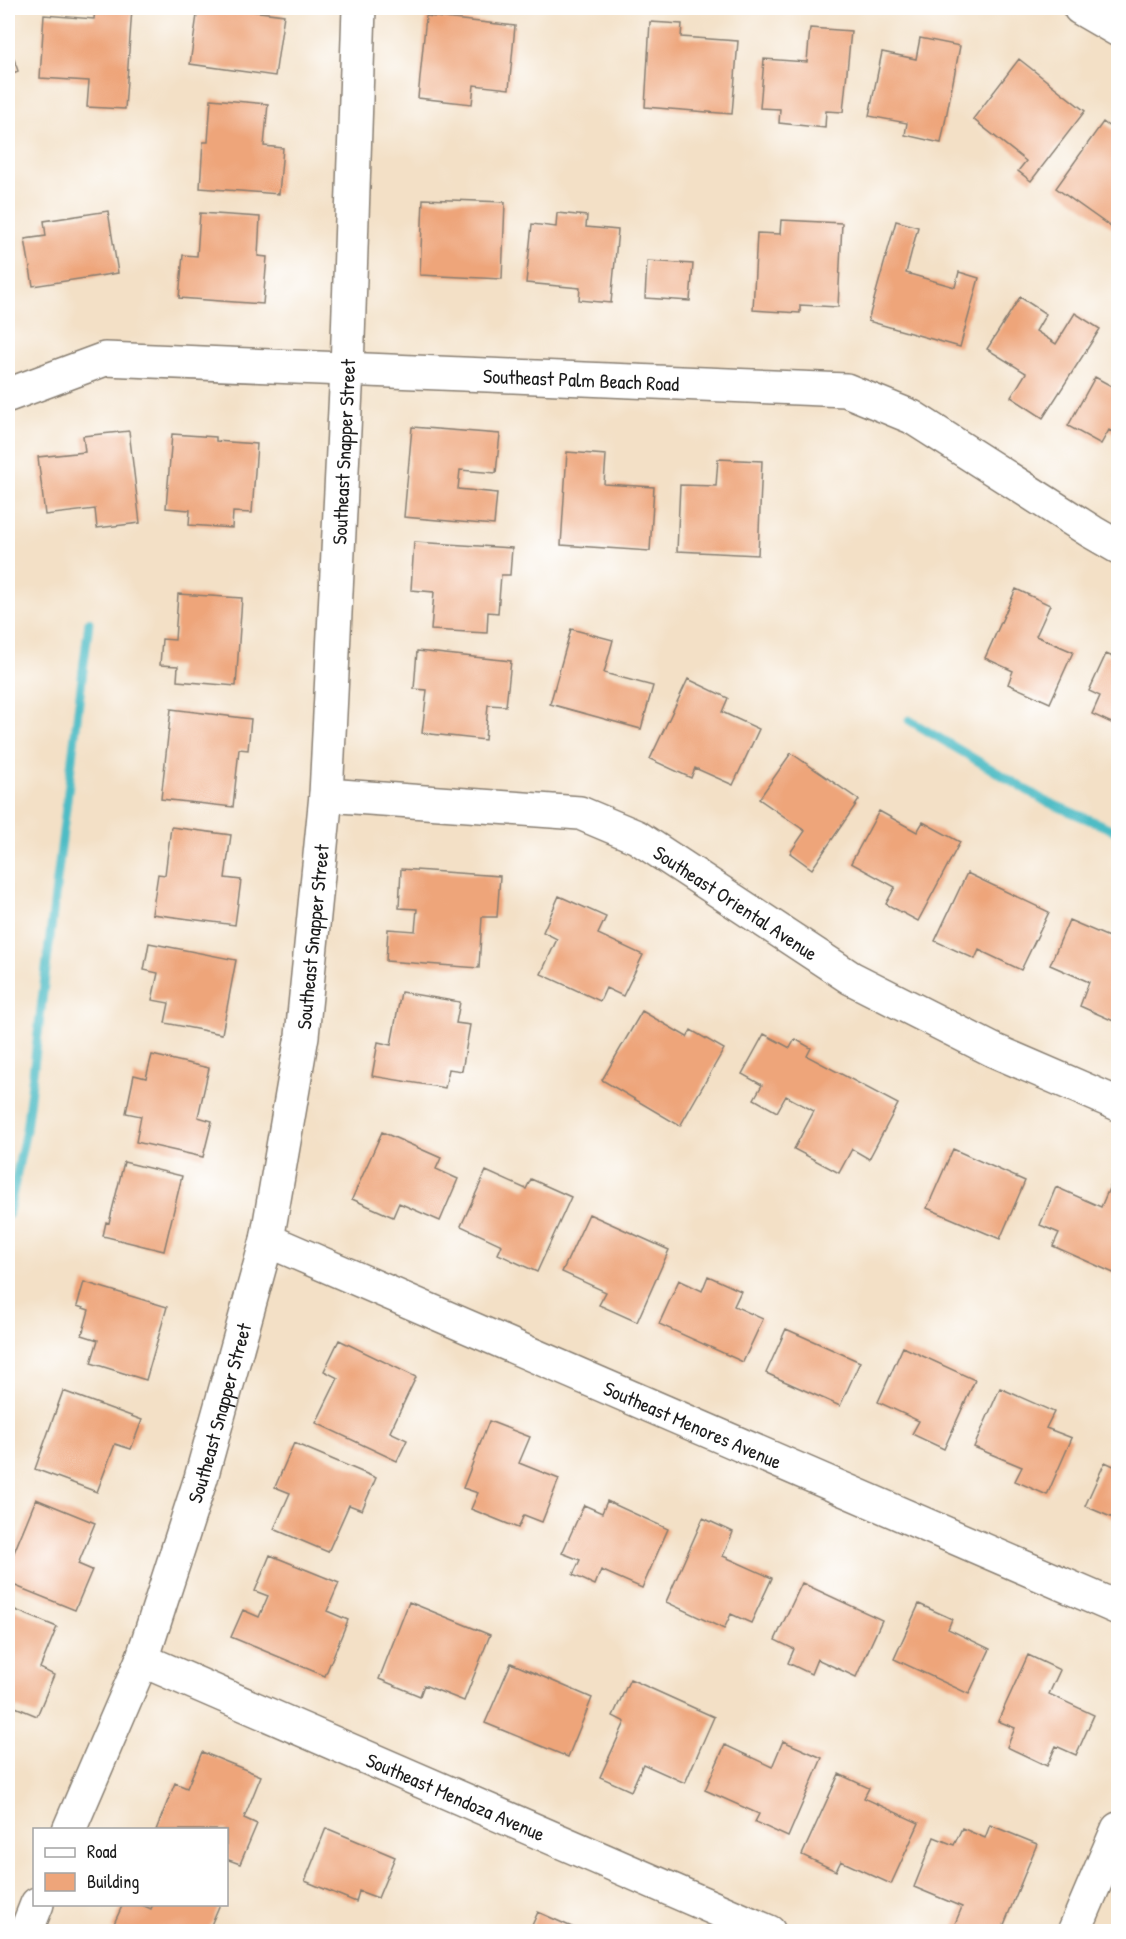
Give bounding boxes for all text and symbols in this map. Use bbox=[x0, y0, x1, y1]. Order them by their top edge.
street label: Southeast Snapper Street bbox=[325, 358, 361, 545]
street label: Southeast Palm Beach Road bbox=[483, 361, 680, 397]
street label: Southeast Oriental Avenue bbox=[649, 838, 823, 966]
street label: Southeast Snapper Street bbox=[289, 842, 335, 1030]
street label: Southeast Snapper Street bbox=[180, 1319, 257, 1506]
street label: Southeast Menores Avenue bbox=[600, 1374, 786, 1475]
street label: Southeast Mendoza Avenue bbox=[362, 1745, 549, 1847]
legend bbox=[33, 1828, 228, 1906]
text: Road bbox=[87, 1839, 117, 1864]
text: Building bbox=[87, 1869, 139, 1894]

